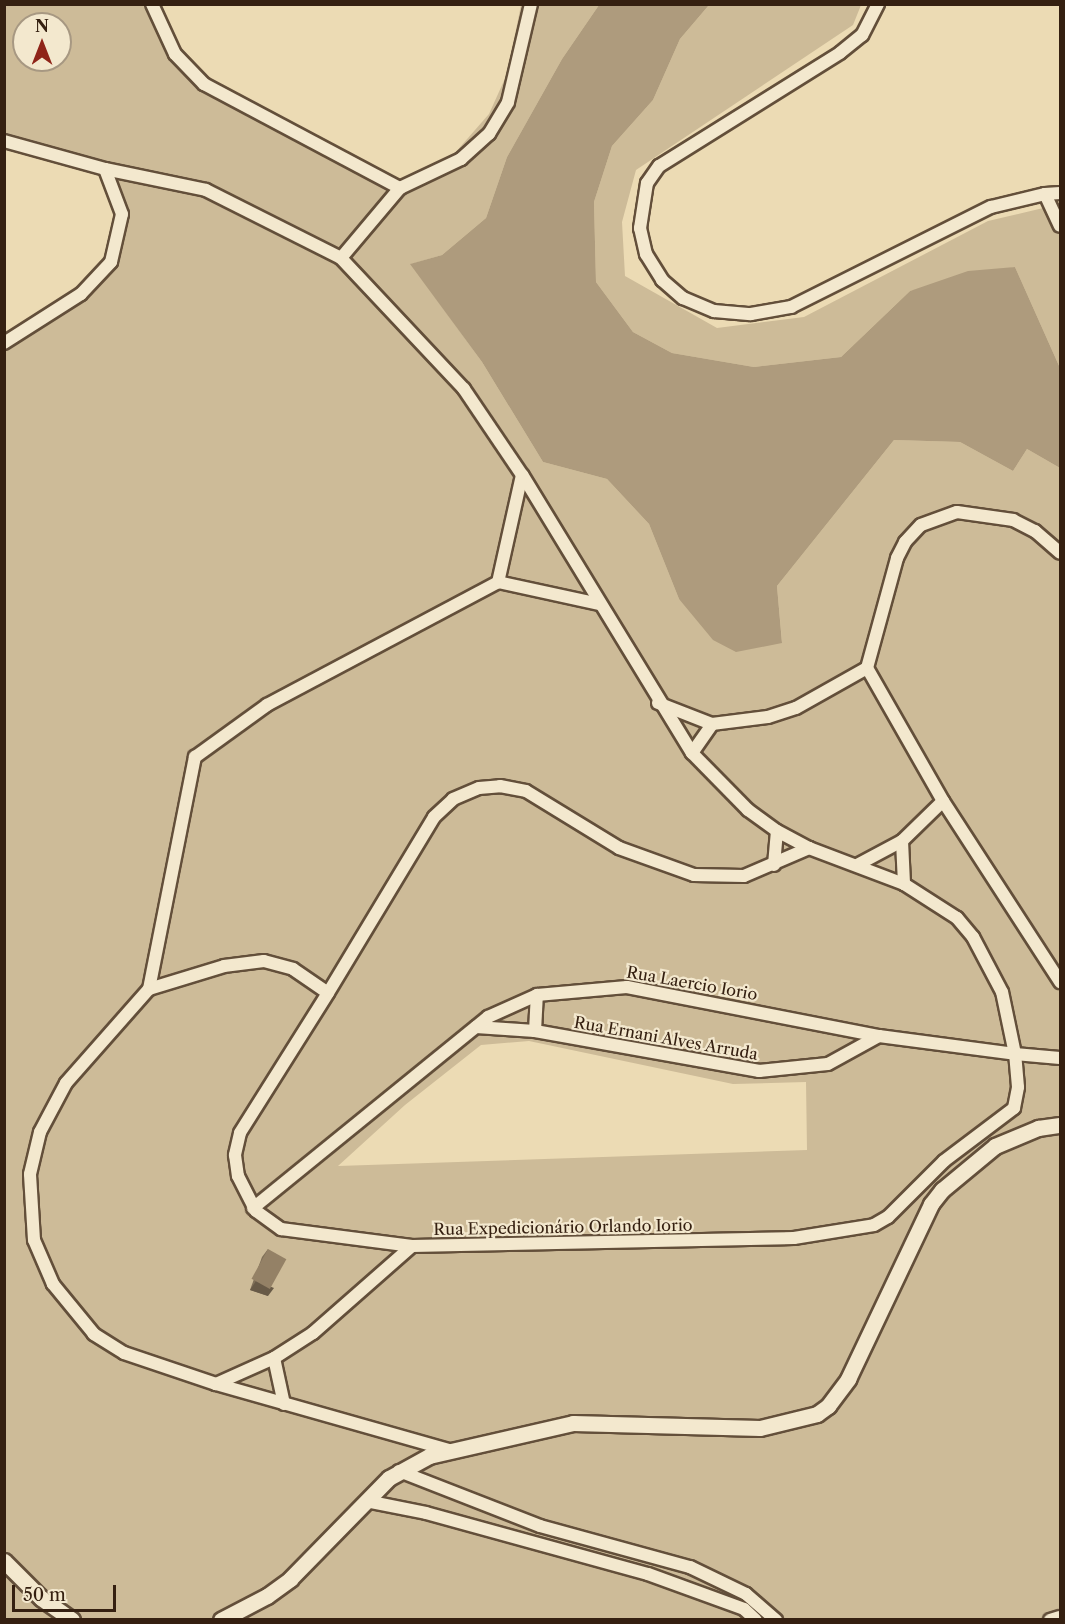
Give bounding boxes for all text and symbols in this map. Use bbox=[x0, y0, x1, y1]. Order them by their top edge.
north arrow bbox=[12, 12, 72, 72]
text: N bbox=[35, 16, 49, 36]
street label: Rua Laercio Iorio bbox=[625, 962, 759, 1004]
street label: Rua Ernani Alves Arruda bbox=[572, 1012, 760, 1064]
street label: Rua Expedicionário Orlando Iorio bbox=[433, 1215, 693, 1239]
scale bar bbox=[15, 1573, 118, 1611]
text: 50 m bbox=[23, 1584, 66, 1606]

